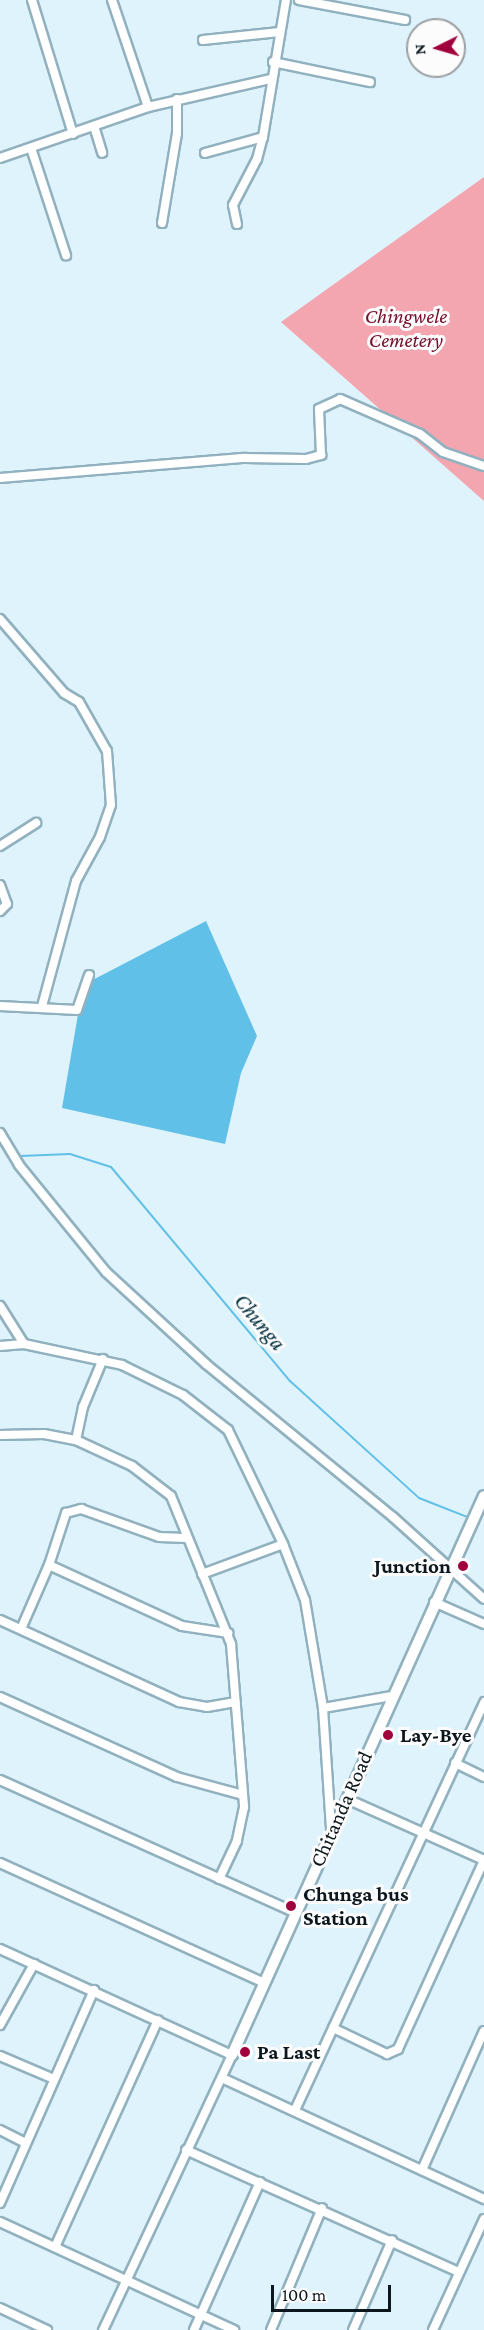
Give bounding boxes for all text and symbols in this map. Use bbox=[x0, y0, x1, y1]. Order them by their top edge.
north arrow bbox=[406, 18, 466, 78]
text: N bbox=[411, 43, 429, 56]
park label: Chingwele Cemetery bbox=[365, 303, 447, 353]
water label: Chunga bbox=[229, 1288, 291, 1356]
place label: Junction bbox=[374, 1553, 451, 1579]
marker: Junction bbox=[456, 1559, 470, 1573]
place label: Lay-Bye bbox=[400, 1722, 471, 1748]
marker: Lay-Bye bbox=[381, 1728, 395, 1742]
street label: Chitanda Road bbox=[304, 1747, 378, 1871]
place label: Chunga bus Station bbox=[303, 1881, 408, 1931]
marker: Chunga bus Station bbox=[284, 1899, 298, 1913]
place label: Pa Last bbox=[257, 2039, 320, 2065]
marker: Pa Last bbox=[238, 2045, 252, 2059]
scale bar bbox=[274, 2273, 394, 2311]
text: 100 m bbox=[282, 2285, 326, 2305]

